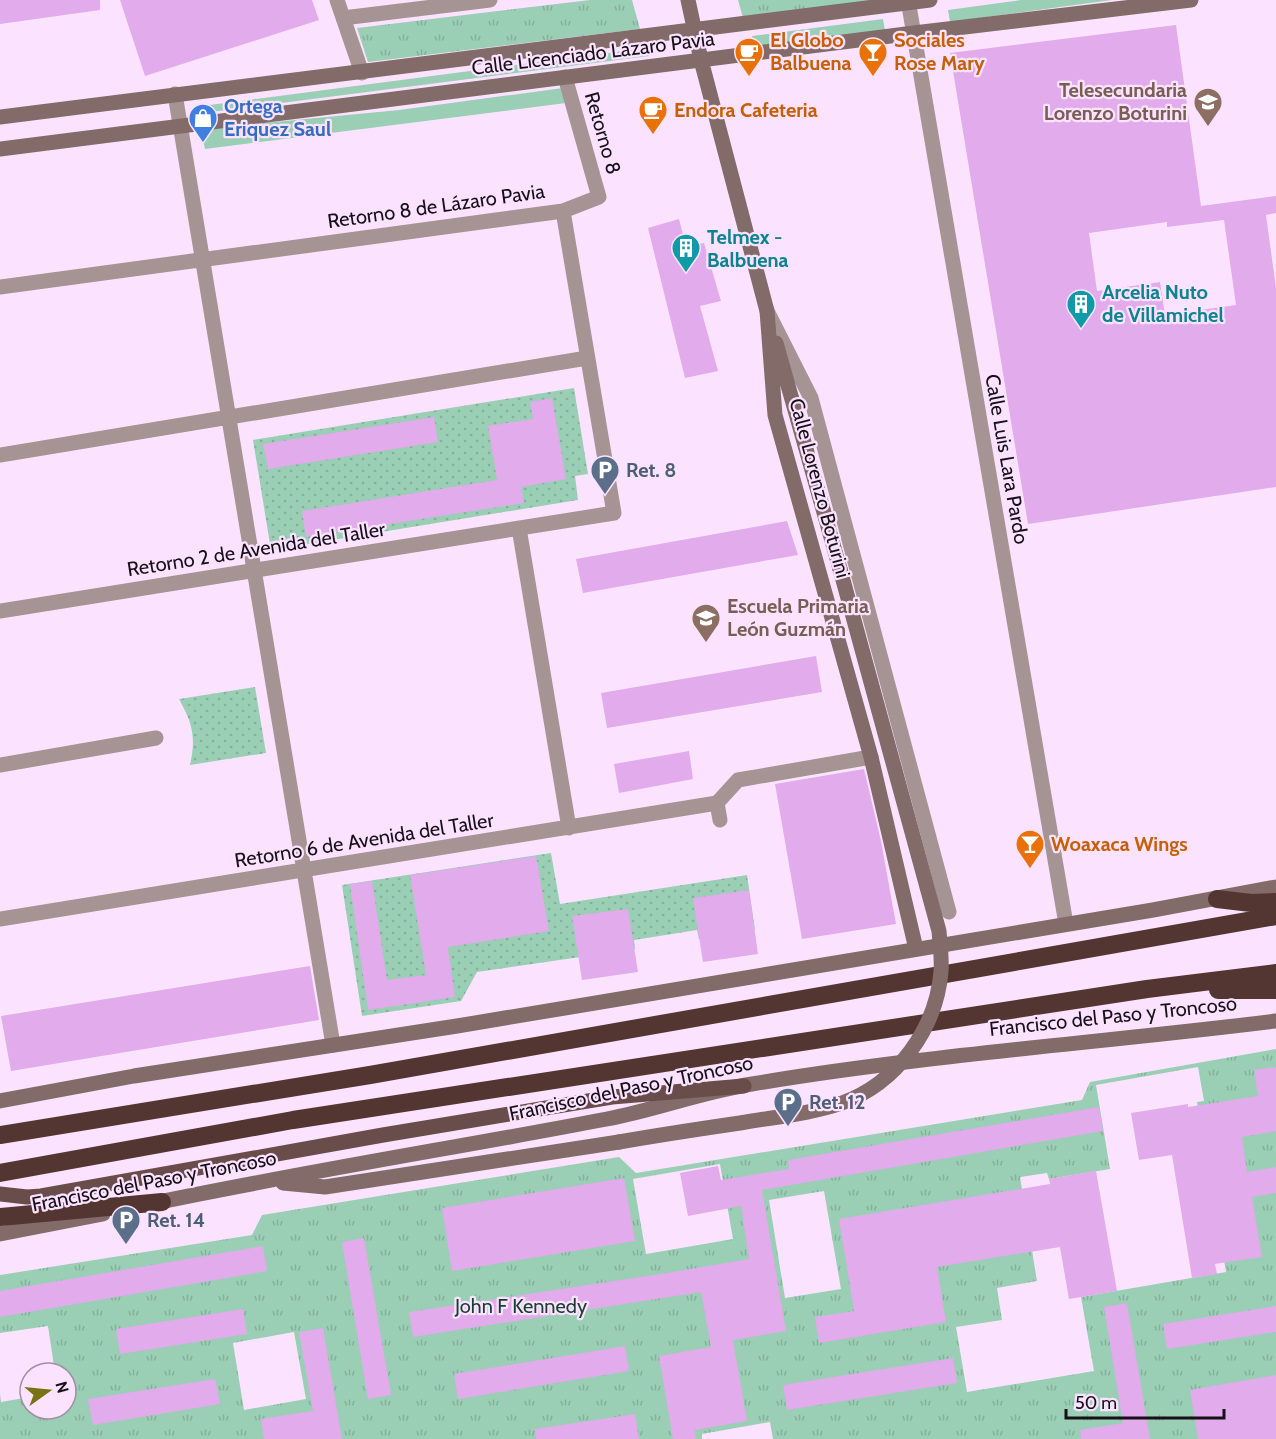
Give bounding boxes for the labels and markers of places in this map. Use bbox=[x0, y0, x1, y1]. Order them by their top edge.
place label: El Globo Balbuena bbox=[770, 28, 852, 75]
place label: Sociales Rose Mary bbox=[894, 28, 985, 75]
cafe icon: El Globo Balbuena bbox=[733, 36, 765, 78]
bar icon: Sociales Rose Mary bbox=[857, 36, 889, 78]
place label: Telesecundaria Lorenzo Boturini bbox=[1044, 78, 1187, 125]
school or university icon: Telesecundaria Lorenzo Boturini bbox=[1192, 86, 1224, 128]
place label: Ortega Eriquez Saul bbox=[224, 94, 331, 141]
cafe icon: Endora Cafeteria bbox=[637, 94, 669, 136]
place label: Endora Cafeteria bbox=[674, 98, 818, 122]
shop icon: Ortega Eriquez Saul bbox=[187, 102, 219, 144]
place label: Telmex - Balbuena bbox=[707, 225, 789, 272]
building icon: Telmex - Balbuena bbox=[670, 232, 702, 274]
place label: Arcelia Nuto de Villamichel bbox=[1102, 280, 1224, 327]
building icon: Arcelia Nuto de Villamichel bbox=[1065, 288, 1097, 330]
parking icon: Ret. 8 bbox=[589, 454, 621, 496]
place label: Ret. 8 bbox=[626, 458, 676, 482]
place label: Escuela Primaria León Guzmán bbox=[727, 594, 869, 641]
school or university icon: Escuela Primaria León Guzmán bbox=[690, 602, 722, 644]
bar icon: Woaxaca Wings bbox=[1014, 828, 1046, 870]
place label: Woaxaca Wings bbox=[1051, 832, 1188, 856]
parking icon: Ret. 12 bbox=[772, 1086, 804, 1128]
place label: Ret. 12 bbox=[809, 1090, 865, 1114]
parking icon: Ret. 14 bbox=[110, 1204, 142, 1246]
place label: Ret. 14 bbox=[147, 1208, 205, 1232]

